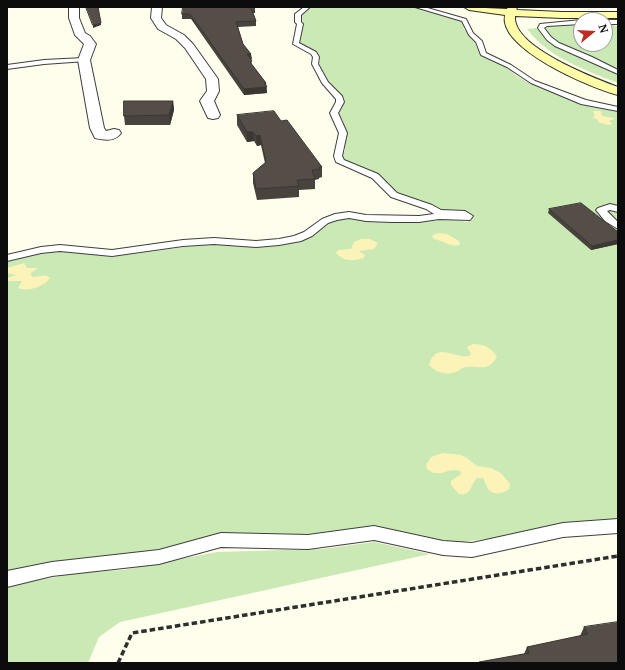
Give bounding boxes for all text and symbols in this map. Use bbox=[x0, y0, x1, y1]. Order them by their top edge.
north arrow bbox=[573, 12, 613, 52]
text: N bbox=[595, 22, 612, 35]

